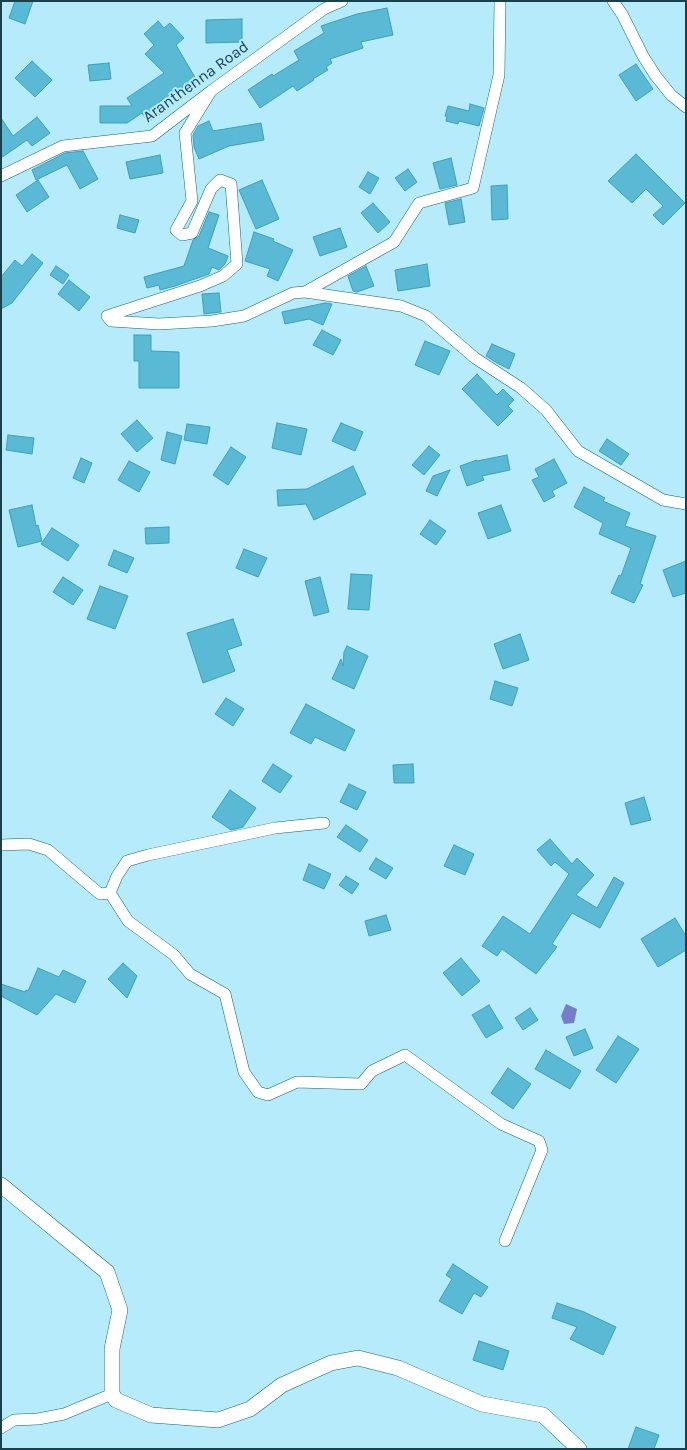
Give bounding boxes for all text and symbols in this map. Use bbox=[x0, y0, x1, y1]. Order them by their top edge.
street label: Aranthenna Road bbox=[139, 37, 253, 127]

